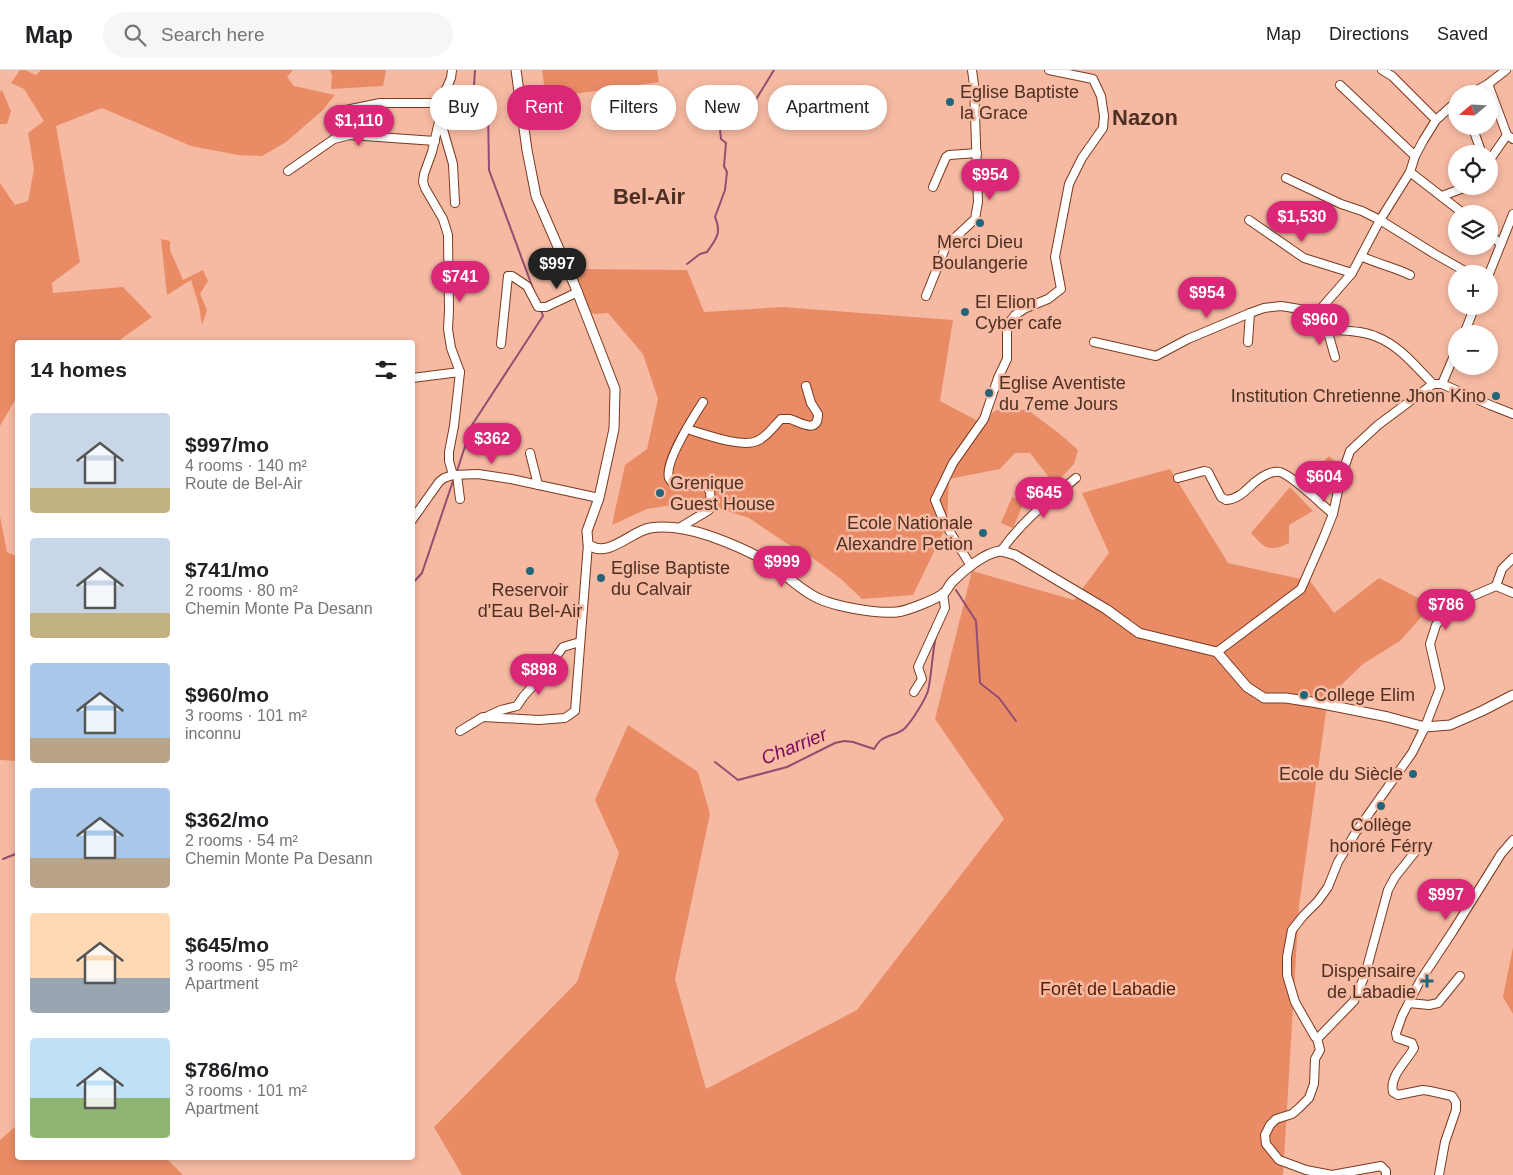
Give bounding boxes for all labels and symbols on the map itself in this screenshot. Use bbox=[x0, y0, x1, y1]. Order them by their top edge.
place label: Eglise Baptiste la Grace bbox=[960, 82, 1079, 123]
north arrow bbox=[1448, 85, 1498, 135]
marker: Eglise Baptiste la Grace bbox=[944, 96, 956, 108]
pin: $1,110 bbox=[318, 104, 400, 147]
district label: Nazon bbox=[1112, 105, 1178, 130]
pin: $954 bbox=[960, 158, 1020, 201]
district label: Bel-Air bbox=[613, 184, 685, 209]
pin: $1,530 bbox=[1261, 200, 1343, 243]
marker: Merci Dieu Boulangerie bbox=[974, 217, 986, 229]
place label: Merci Dieu Boulangerie bbox=[932, 232, 1028, 273]
pin: $997 bbox=[527, 248, 587, 290]
pin: $741 bbox=[430, 260, 490, 303]
pin: $954 bbox=[1177, 276, 1237, 319]
place label: El Elion Cyber cafe bbox=[975, 292, 1062, 333]
pin: $960 bbox=[1290, 304, 1350, 346]
marker: El Elion Cyber cafe bbox=[959, 306, 971, 318]
place label: Eglise Aventiste du 7eme Jours bbox=[999, 373, 1126, 414]
place label: Institution Chretienne Jhon Kino bbox=[1231, 386, 1486, 406]
marker: Eglise Aventiste du 7eme Jours bbox=[983, 387, 995, 399]
marker: Institution Chretienne Jhon Kino bbox=[1490, 390, 1502, 402]
pin: $362 bbox=[462, 422, 522, 465]
pin: $604 bbox=[1294, 460, 1354, 503]
place label: Grenique Guest House bbox=[670, 473, 775, 514]
pin: $645 bbox=[1014, 476, 1074, 519]
marker: Grenique Guest House bbox=[654, 487, 666, 499]
place label: Ecole Nationale Alexandre Petion bbox=[836, 513, 973, 554]
marker: Ecole Nationale Alexandre Petion bbox=[977, 527, 989, 539]
pin: $999 bbox=[752, 546, 812, 588]
place label: Eglise Baptiste du Calvair bbox=[611, 558, 730, 599]
marker: Reservoir d'Eau Bel-Air bbox=[524, 565, 536, 577]
marker: Eglise Baptiste du Calvair bbox=[595, 572, 607, 584]
place label: Reservoir d'Eau Bel-Air bbox=[478, 580, 582, 621]
pin: $786 bbox=[1416, 588, 1476, 631]
pin: $898 bbox=[509, 654, 569, 696]
place label: College Elim bbox=[1314, 685, 1415, 705]
marker: College Elim bbox=[1298, 689, 1310, 701]
water label: Charrier bbox=[758, 723, 830, 769]
place label: Ecole du Siècle bbox=[1279, 764, 1403, 784]
marker: Ecole du Siècle bbox=[1407, 768, 1419, 780]
marker: Collège honoré Férry bbox=[1375, 800, 1387, 812]
place label: Collège honoré Férry bbox=[1329, 815, 1433, 856]
pin: $997 bbox=[1416, 878, 1476, 921]
place label: Dispensaire de Labadie bbox=[1321, 961, 1416, 1002]
marker: Dispensaire de Labadie bbox=[1420, 974, 1434, 988]
park label: Forêt de Labadie bbox=[1040, 979, 1176, 999]

